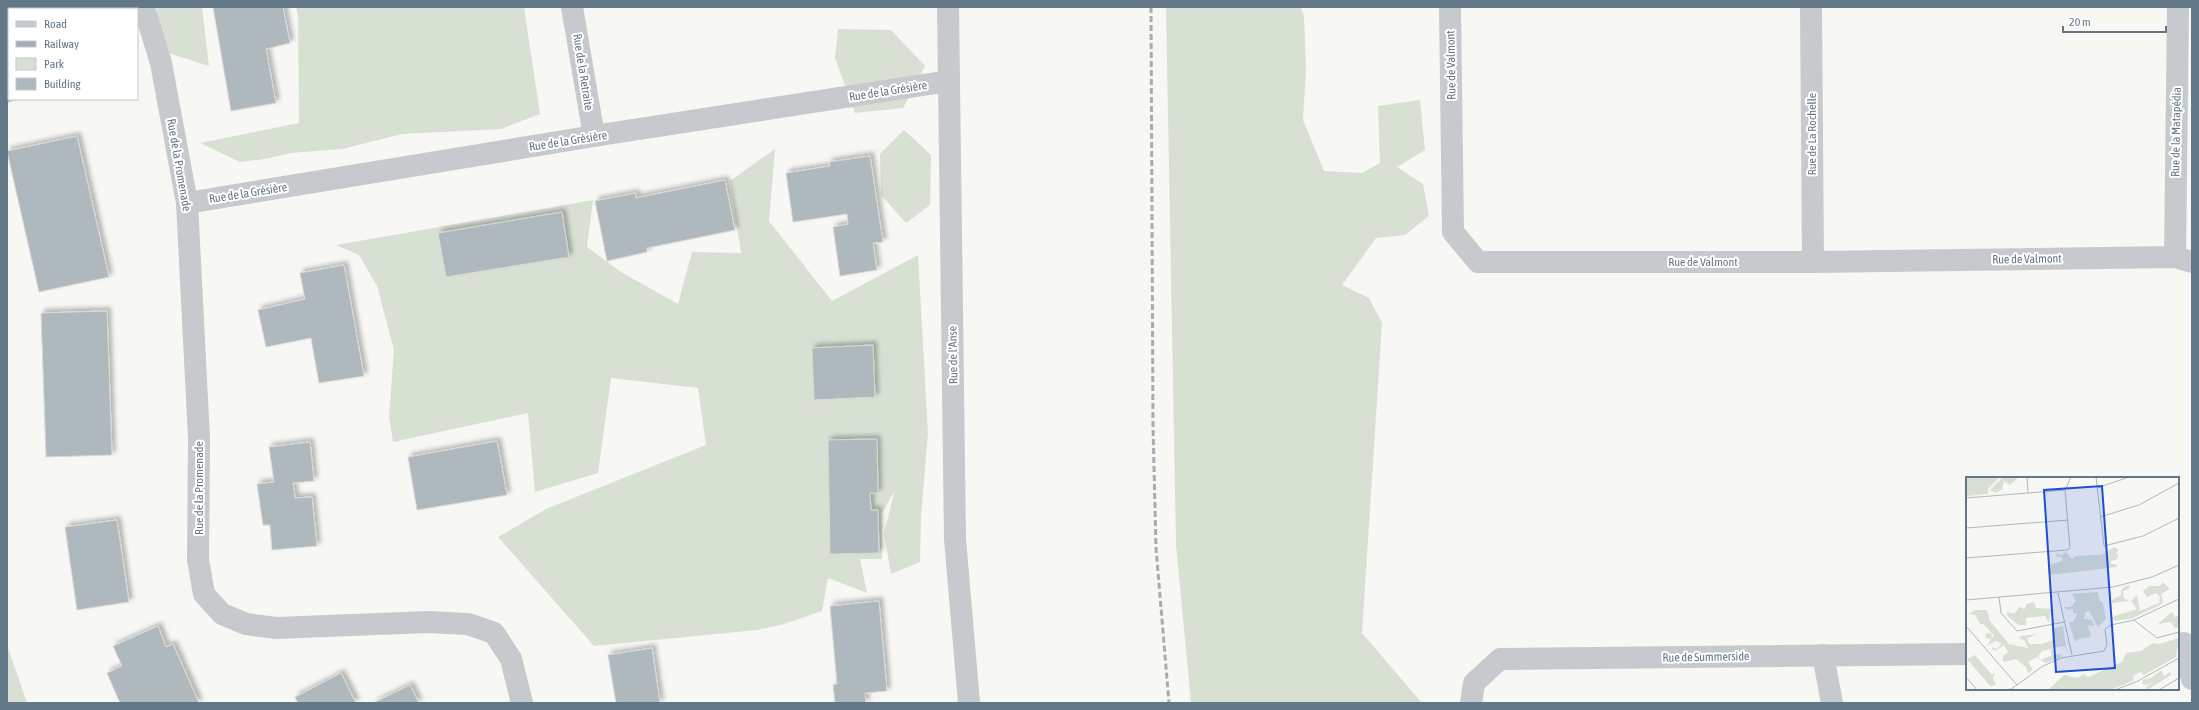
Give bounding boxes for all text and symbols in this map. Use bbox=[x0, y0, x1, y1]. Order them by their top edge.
legend bbox=[8, 8, 138, 100]
scale bar bbox=[2063, 8, 2166, 34]
text: 20 m bbox=[2069, 15, 2091, 29]
text: Road bbox=[44, 17, 67, 31]
street label: Rue de Valmont bbox=[1443, 30, 1459, 100]
street label: Rue de la Retraite bbox=[570, 33, 596, 111]
text: Railway bbox=[44, 37, 79, 51]
text: Park bbox=[44, 57, 65, 71]
text: Building bbox=[44, 77, 82, 91]
street label: Rue de la Grésière bbox=[848, 78, 928, 104]
street label: Rue de la Matapédia bbox=[2168, 87, 2184, 177]
street label: Rue de La Rochelle bbox=[1805, 93, 1819, 175]
street label: Rue de la Promenade bbox=[164, 118, 194, 212]
street label: Rue de la Grésière bbox=[528, 128, 608, 154]
street label: Rue de la Grésière bbox=[208, 180, 288, 206]
street label: Rue de Valmont bbox=[1992, 251, 2062, 267]
street label: Rue de Valmont bbox=[1668, 255, 1738, 269]
street label: Rue de l'Anse bbox=[945, 326, 961, 384]
street label: Rue de la Promenade bbox=[192, 441, 206, 535]
inset map bbox=[1966, 477, 2179, 690]
street label: Rue de Summerside bbox=[1662, 649, 1750, 665]

